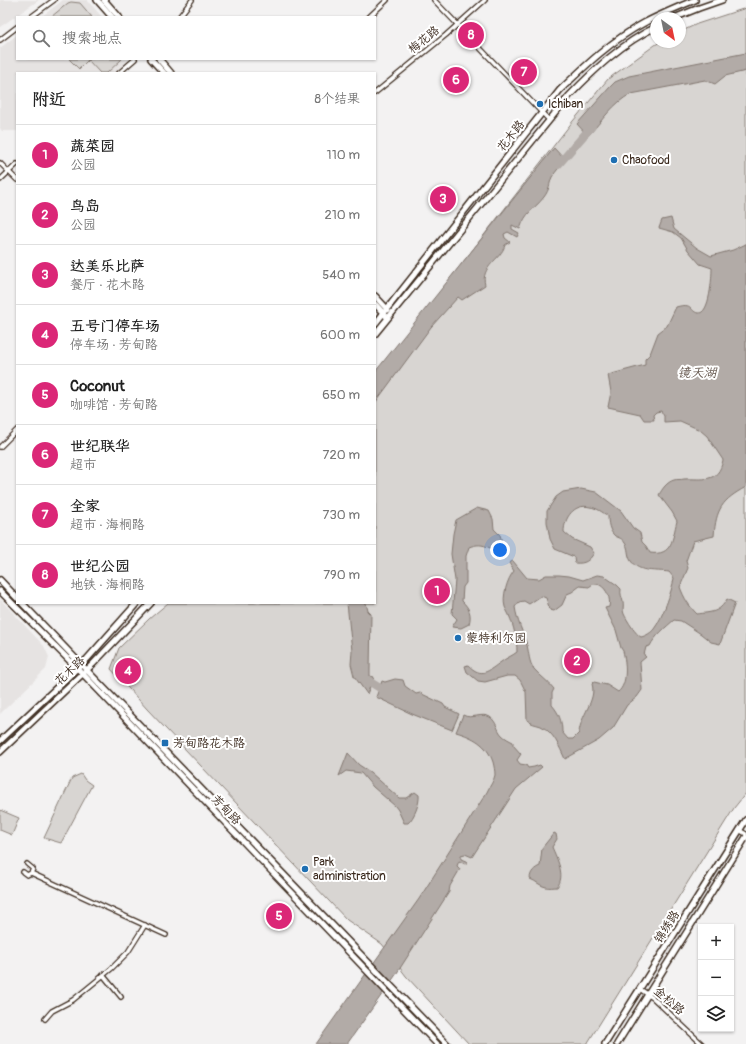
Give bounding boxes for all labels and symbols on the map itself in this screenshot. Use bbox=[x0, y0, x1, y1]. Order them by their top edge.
north arrow bbox=[650, 12, 686, 48]
pin: 8 bbox=[458, 20, 484, 50]
street label: 梅花路 bbox=[405, 23, 443, 57]
pin: 7 bbox=[511, 57, 537, 87]
pin: 6 bbox=[443, 65, 469, 95]
place label: Ichiban bbox=[548, 97, 583, 112]
marker: Ichiban bbox=[535, 99, 545, 109]
street label: 花木路 bbox=[494, 117, 528, 155]
place label: Chaofood bbox=[622, 153, 670, 168]
marker: Chaofood bbox=[609, 155, 619, 165]
pin: 3 bbox=[430, 184, 456, 214]
water label: 镜天湖 bbox=[677, 365, 718, 381]
your location bbox=[490, 540, 510, 560]
pin: 1 bbox=[424, 576, 450, 606]
place label: 蒙特利尔园 bbox=[466, 631, 526, 646]
marker: 蒙特利尔园 bbox=[453, 633, 463, 643]
pin: 2 bbox=[564, 646, 590, 676]
street label: 花木路 bbox=[52, 653, 88, 689]
pin: 4 bbox=[115, 656, 141, 686]
place label: 芳甸路花木路 bbox=[173, 736, 245, 751]
marker: 芳甸路花木路 bbox=[160, 738, 170, 748]
street label: 芳甸路 bbox=[208, 792, 244, 828]
place label: Park administration bbox=[313, 855, 386, 884]
marker: Park administration bbox=[300, 864, 310, 874]
pin: 5 bbox=[266, 901, 292, 931]
street label: 锦绣路 bbox=[651, 908, 683, 946]
street label: 金松路 bbox=[650, 984, 688, 1018]

